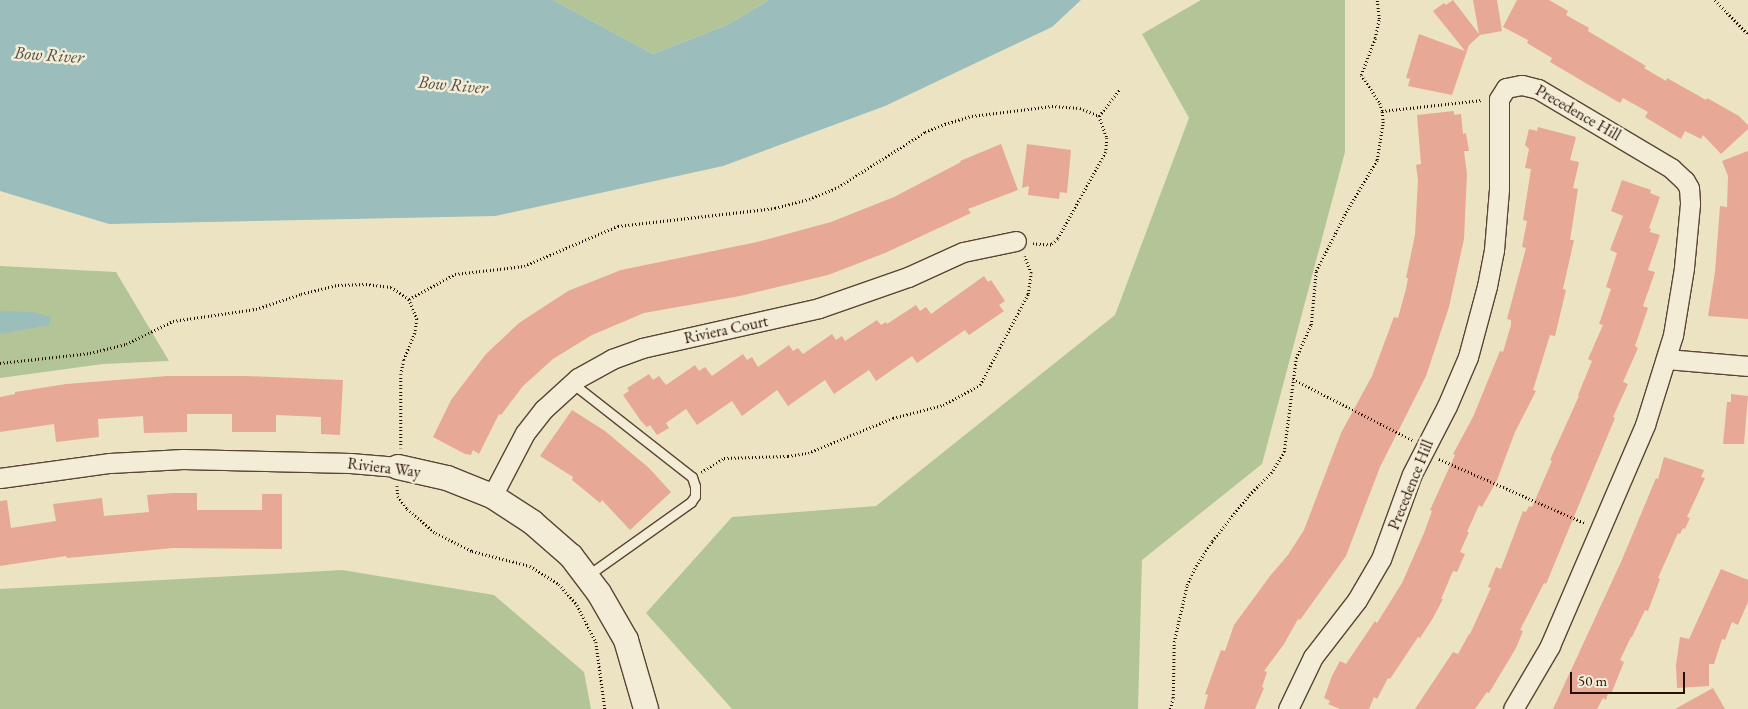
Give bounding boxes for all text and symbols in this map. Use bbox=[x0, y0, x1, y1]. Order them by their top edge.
water label: Bow River bbox=[13, 42, 85, 68]
water label: Bow River bbox=[417, 71, 489, 99]
street label: Precedence Hill bbox=[1532, 81, 1624, 145]
street label: Riviera Court bbox=[682, 312, 770, 348]
street label: Precedence Hill bbox=[1384, 437, 1438, 533]
street label: Riviera Way bbox=[346, 454, 422, 482]
scale bar bbox=[1573, 662, 1688, 694]
text: 50 m bbox=[1578, 671, 1607, 690]

